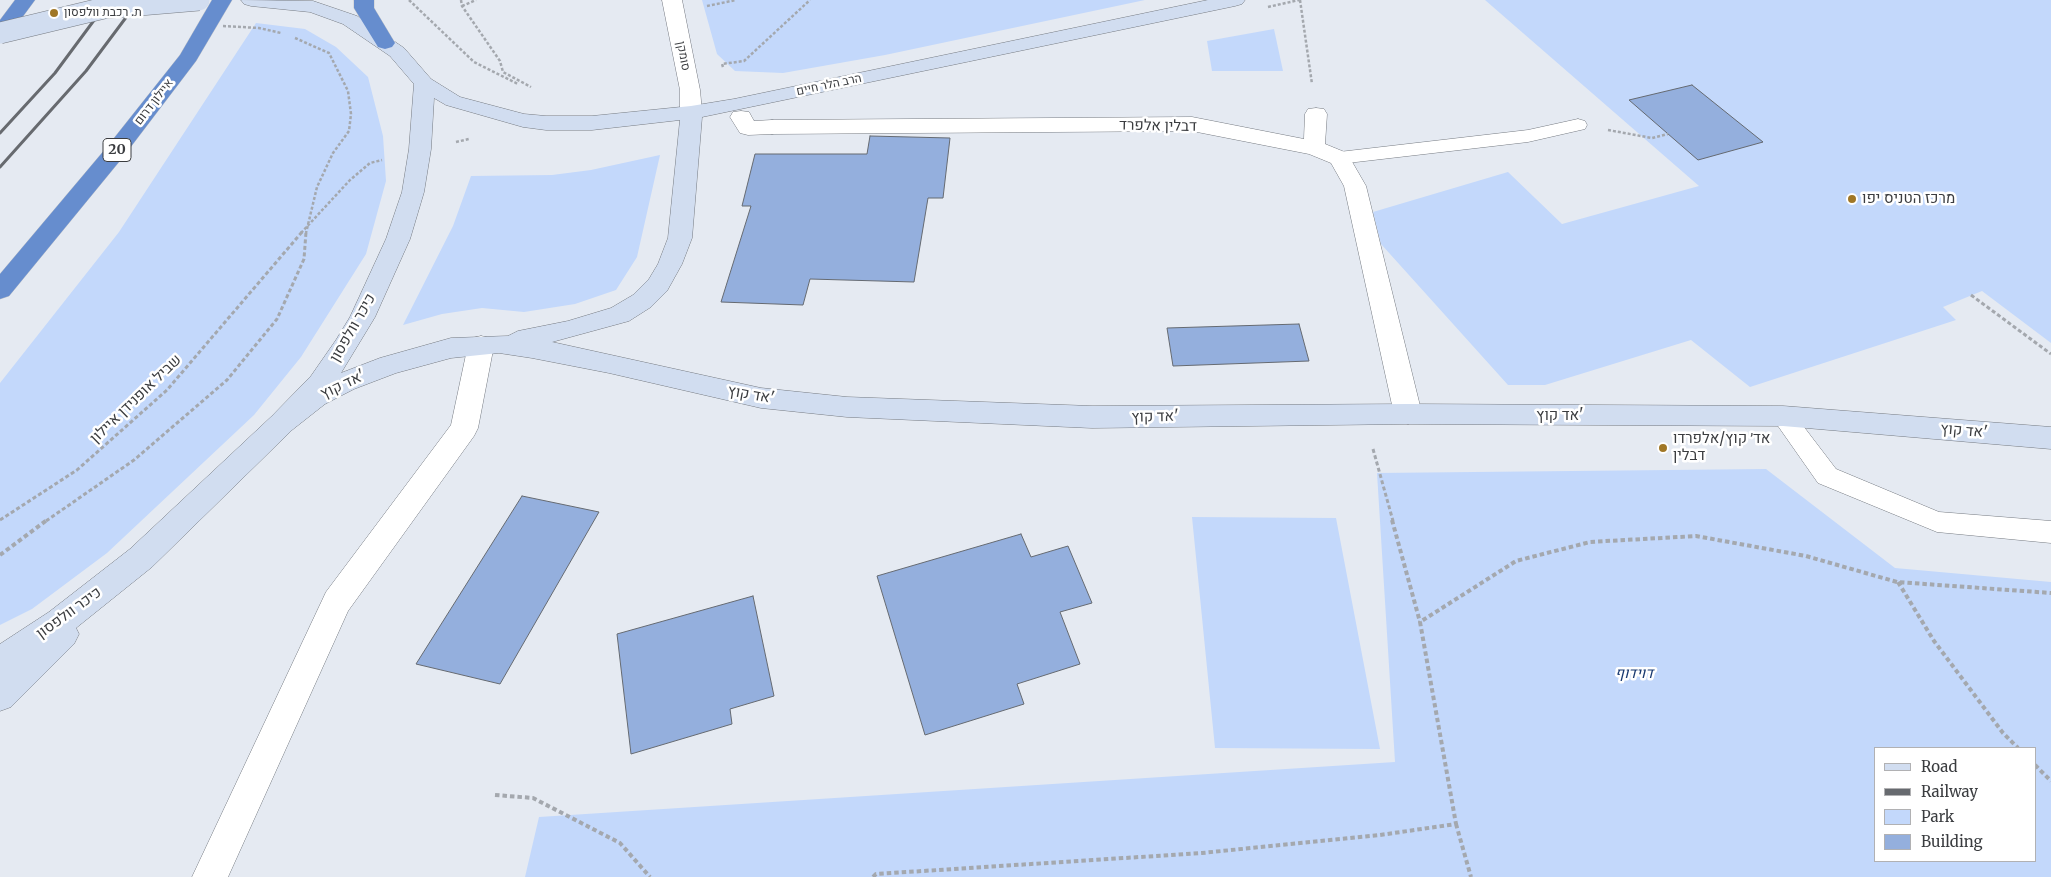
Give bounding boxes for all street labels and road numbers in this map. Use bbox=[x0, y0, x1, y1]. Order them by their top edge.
street label: סומקן bbox=[673, 40, 693, 72]
street label: הרב הלר חיים bbox=[795, 71, 863, 99]
street label: איילון דרום bbox=[132, 76, 176, 128]
street label: דבלין אלפרד bbox=[1119, 116, 1197, 136]
road number: 20 bbox=[103, 138, 131, 162]
street label: כיכר וולפסון bbox=[326, 291, 380, 365]
street label: שביל אופנידן איילון bbox=[87, 351, 185, 447]
street label: אד קוץ' bbox=[318, 367, 368, 403]
street label: אד קוץ' bbox=[726, 382, 776, 408]
street label: אד קוץ' bbox=[1536, 407, 1584, 425]
street label: אד קוץ' bbox=[1131, 408, 1179, 426]
street label: אד קוץ' bbox=[1940, 420, 1988, 442]
street label: כיכר וולפסון bbox=[33, 583, 105, 643]

